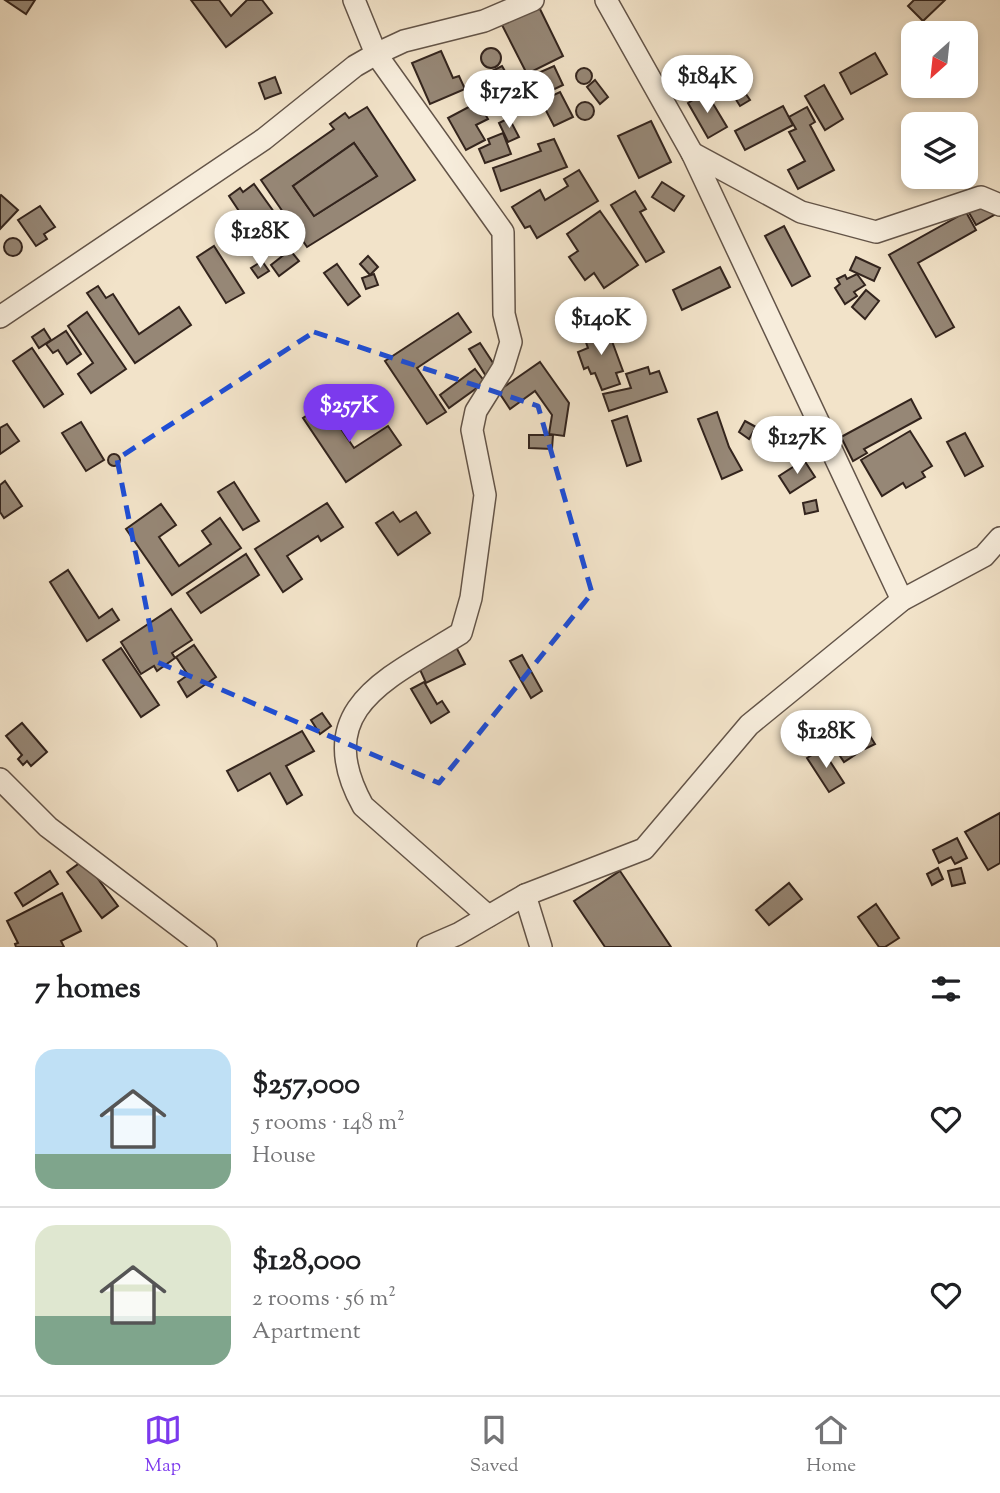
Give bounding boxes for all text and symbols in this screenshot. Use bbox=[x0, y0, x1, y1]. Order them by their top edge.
north arrow bbox=[901, 21, 978, 98]
map controls bbox=[901, 21, 978, 189]
pin: $184K bbox=[658, 55, 756, 115]
text: $184K bbox=[677, 61, 737, 94]
pin: $172K bbox=[460, 71, 558, 130]
text: $172K bbox=[480, 76, 538, 109]
button: layers bbox=[901, 112, 978, 189]
pin: $128K bbox=[211, 210, 309, 270]
text: $128K bbox=[231, 216, 290, 249]
pin: $140K bbox=[552, 298, 650, 357]
text: $140K bbox=[571, 303, 631, 336]
pin: $257K bbox=[300, 384, 398, 444]
text: $257K bbox=[319, 390, 379, 423]
pin: $127K bbox=[748, 416, 846, 476]
text: $127K bbox=[767, 422, 827, 455]
pin: $128K bbox=[777, 710, 875, 770]
text: $128K bbox=[797, 716, 856, 749]
text: 7 homes bbox=[35, 968, 140, 1011]
icon: filters bbox=[927, 970, 965, 1008]
text: $257,000 bbox=[252, 1064, 360, 1107]
icon: home bbox=[91, 1077, 175, 1161]
icon: heart bbox=[927, 1100, 965, 1138]
text: 5 rooms · 148 m² bbox=[252, 1107, 405, 1140]
text: House bbox=[252, 1140, 316, 1173]
text: $128,000 bbox=[252, 1240, 361, 1283]
icon: home bbox=[91, 1253, 175, 1337]
icon: heart bbox=[927, 1276, 965, 1314]
text: 2 rooms · 56 m² bbox=[252, 1283, 396, 1316]
text: Apartment bbox=[252, 1316, 361, 1349]
tab: Map bbox=[144, 1411, 182, 1480]
tab: Saved bbox=[470, 1411, 518, 1480]
tab: Home bbox=[806, 1411, 856, 1480]

